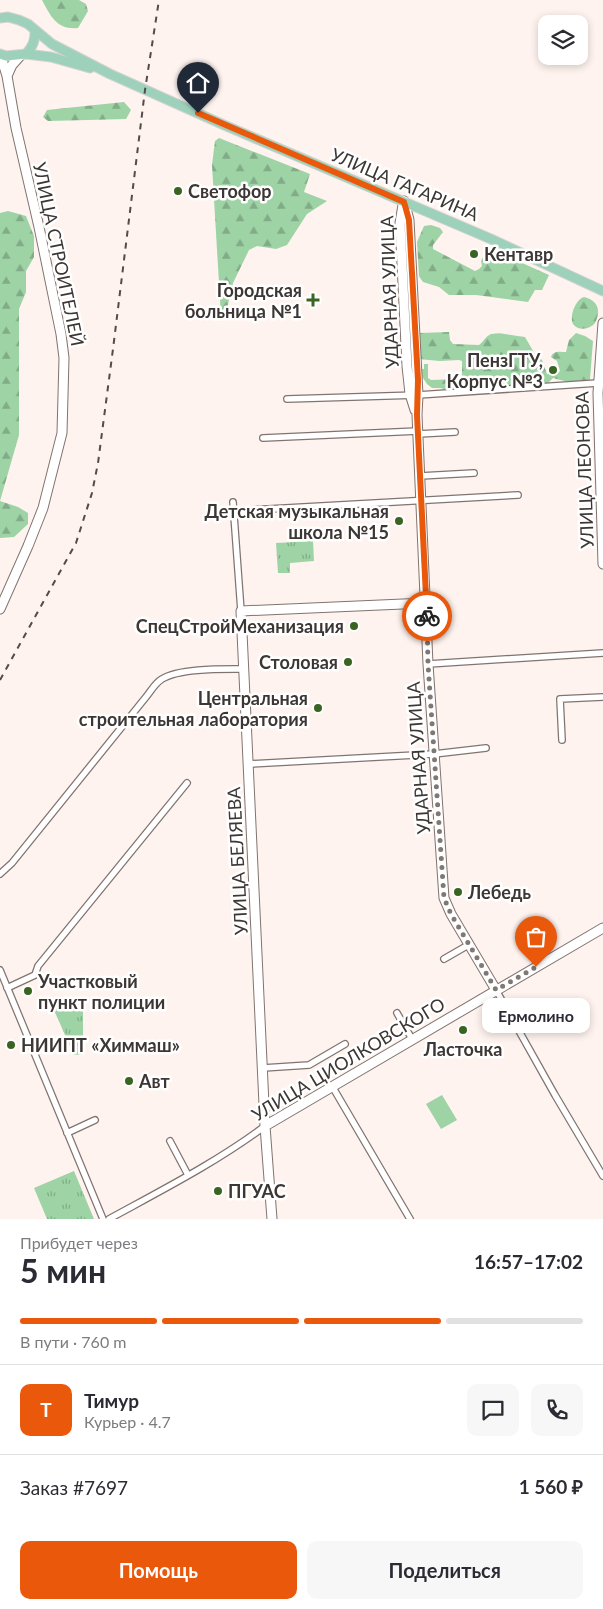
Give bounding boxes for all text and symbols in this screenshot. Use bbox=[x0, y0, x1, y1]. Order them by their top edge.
map controls bbox=[538, 15, 588, 65]
button: layers bbox=[538, 15, 588, 65]
pin bbox=[177, 62, 219, 113]
icon: home bbox=[184, 69, 212, 97]
street label: УЛИЦА ГАГАРИНА bbox=[328, 143, 483, 225]
street label: УЛИЦА СТРОИТЕЛЕЙ bbox=[29, 160, 89, 348]
place label: Светофор bbox=[188, 180, 272, 202]
marker: Светофор bbox=[172, 185, 184, 197]
street label: УДАРНАЯ УЛИЦА bbox=[375, 214, 403, 369]
place label: Кентавр bbox=[484, 243, 553, 265]
marker: Кентавр bbox=[468, 248, 480, 260]
place label: Городская больница №1 bbox=[185, 279, 302, 322]
marker: Городская больница №1 bbox=[306, 293, 320, 307]
place label: ПензГТУ, Корпус №3 bbox=[447, 349, 543, 392]
marker: ПензГТУ, Корпус №3 bbox=[547, 364, 559, 376]
street label: УЛИЦА ЛЕОНОВА bbox=[570, 390, 598, 549]
place label: Детская музыкальная школа №15 bbox=[205, 500, 389, 543]
marker: Детская музыкальная школа №15 bbox=[393, 515, 405, 527]
courier bbox=[402, 591, 452, 641]
icon: bike bbox=[413, 602, 441, 630]
place label: СпецСтройМеханизация bbox=[136, 615, 344, 637]
marker: СпецСтройМеханизация bbox=[348, 620, 360, 632]
place label: Столовая bbox=[259, 651, 338, 673]
marker: Столовая bbox=[342, 656, 354, 668]
street label: УДАРНАЯ УЛИЦА bbox=[402, 680, 434, 835]
place label: Центральная строительная лаборатория bbox=[79, 687, 308, 730]
marker: Центральная строительная лаборатория bbox=[312, 702, 324, 714]
street label: УЛИЦА БЕЛЯЕВА bbox=[222, 785, 252, 936]
place label: Лебедь bbox=[467, 881, 531, 903]
marker: Лебедь bbox=[452, 886, 464, 898]
pin bbox=[515, 916, 557, 967]
icon: bag bbox=[522, 923, 550, 951]
place label: Участковый пункт полиции bbox=[37, 970, 165, 1013]
marker: Участковый пункт полиции bbox=[22, 985, 34, 997]
street label: УЛИЦА ЦИОЛКОВСКОГО bbox=[247, 993, 449, 1125]
callout: Ермолино bbox=[482, 997, 590, 1032]
text: Ермолино bbox=[498, 1006, 574, 1025]
marker: Ласточка bbox=[457, 1024, 469, 1036]
place label: НИИПТ «Химмаш» bbox=[21, 1034, 180, 1056]
place label: Ласточка bbox=[423, 1038, 502, 1060]
marker: НИИПТ «Химмаш» bbox=[5, 1039, 17, 1051]
place label: Авт bbox=[138, 1070, 170, 1092]
marker: Авт bbox=[123, 1075, 135, 1087]
place label: ПГУАС bbox=[228, 1180, 286, 1202]
marker: ПГУАС bbox=[212, 1185, 224, 1197]
text: Прибудет через bbox=[20, 1233, 138, 1252]
text: 16:57–17:02 bbox=[474, 1250, 583, 1273]
text: 5 мин bbox=[20, 1251, 106, 1290]
text: В пути · 760 m bbox=[20, 1332, 126, 1351]
button: chat bbox=[467, 1384, 519, 1436]
button: phone bbox=[531, 1384, 583, 1436]
text: Тимур bbox=[84, 1389, 139, 1412]
text: Т bbox=[40, 1398, 52, 1421]
text: Курьер · 4.7 bbox=[84, 1412, 171, 1431]
text: 1 560 ₽ bbox=[519, 1475, 583, 1498]
text: Заказ #7697 bbox=[20, 1476, 128, 1499]
button: Помощь bbox=[20, 1541, 297, 1599]
button: Поделиться bbox=[307, 1541, 583, 1599]

